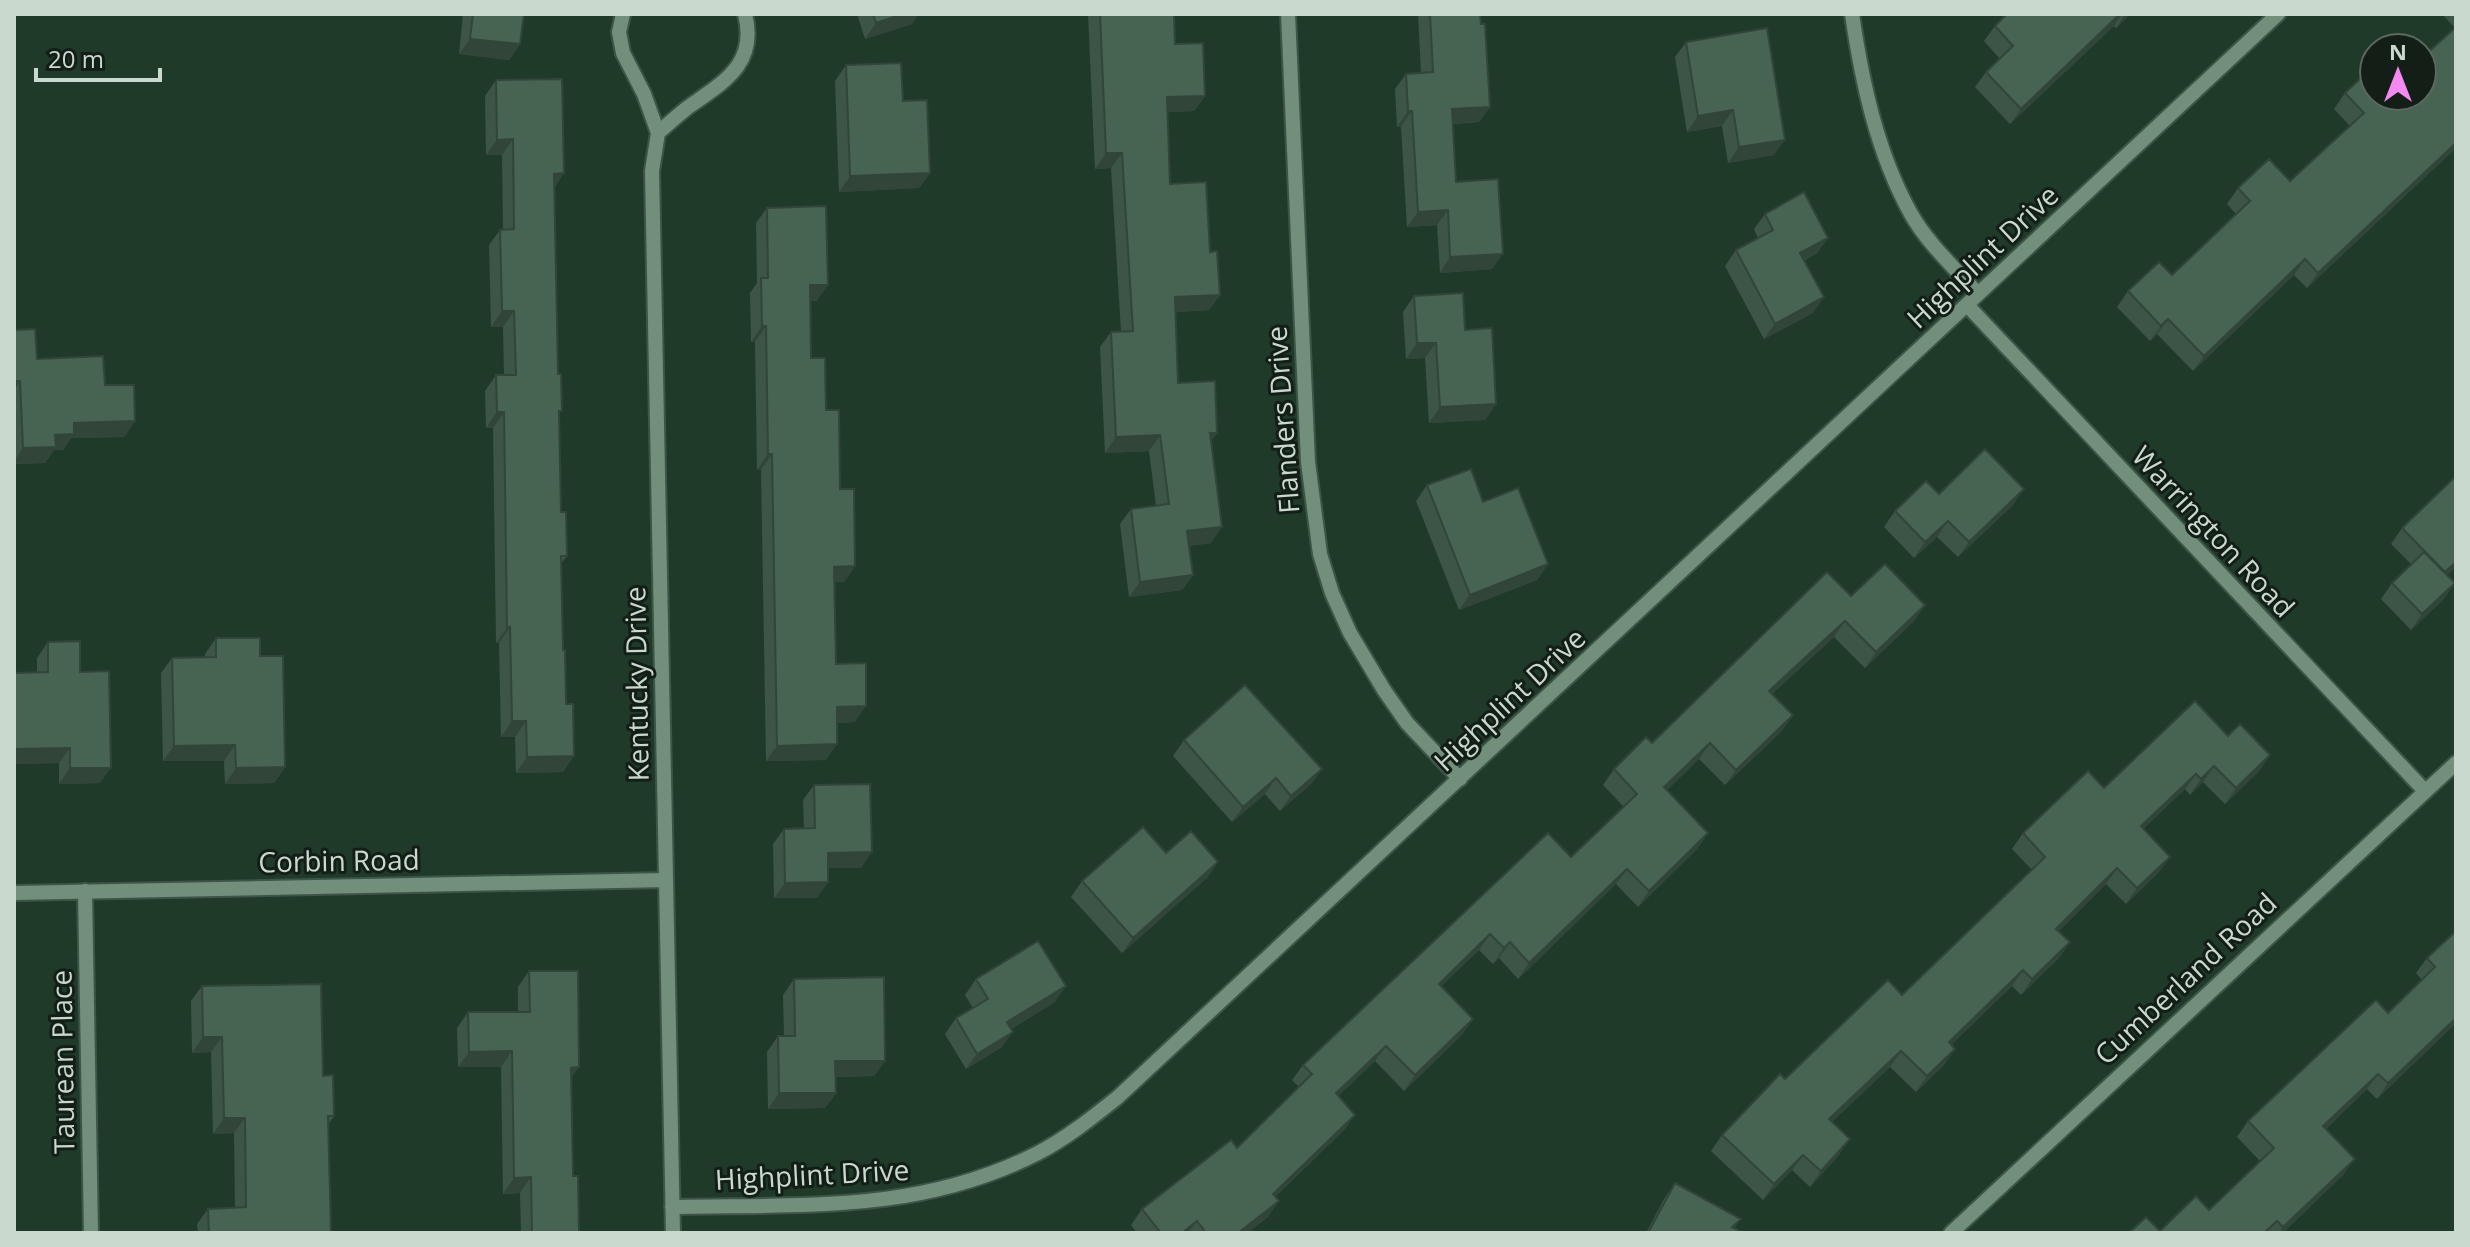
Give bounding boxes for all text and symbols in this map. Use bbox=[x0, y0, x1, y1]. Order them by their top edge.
scale bar bbox=[36, 32, 160, 82]
north arrow bbox=[2358, 32, 2438, 112]
text: N bbox=[2389, 36, 2407, 66]
text: 20 m bbox=[48, 42, 104, 75]
street label: Highplint Drive bbox=[1898, 176, 2066, 336]
street label: Flanders Drive bbox=[1256, 325, 1308, 515]
street label: Warrington Road bbox=[2124, 437, 2304, 625]
street label: Kentucky Drive bbox=[615, 586, 657, 782]
street label: Highplint Drive bbox=[1425, 619, 1593, 779]
street label: Corbin Road bbox=[258, 840, 420, 880]
street label: Cumberland Road bbox=[2086, 884, 2284, 1072]
street label: Taurean Place bbox=[41, 970, 83, 1154]
street label: Highplint Drive bbox=[714, 1150, 910, 1198]

